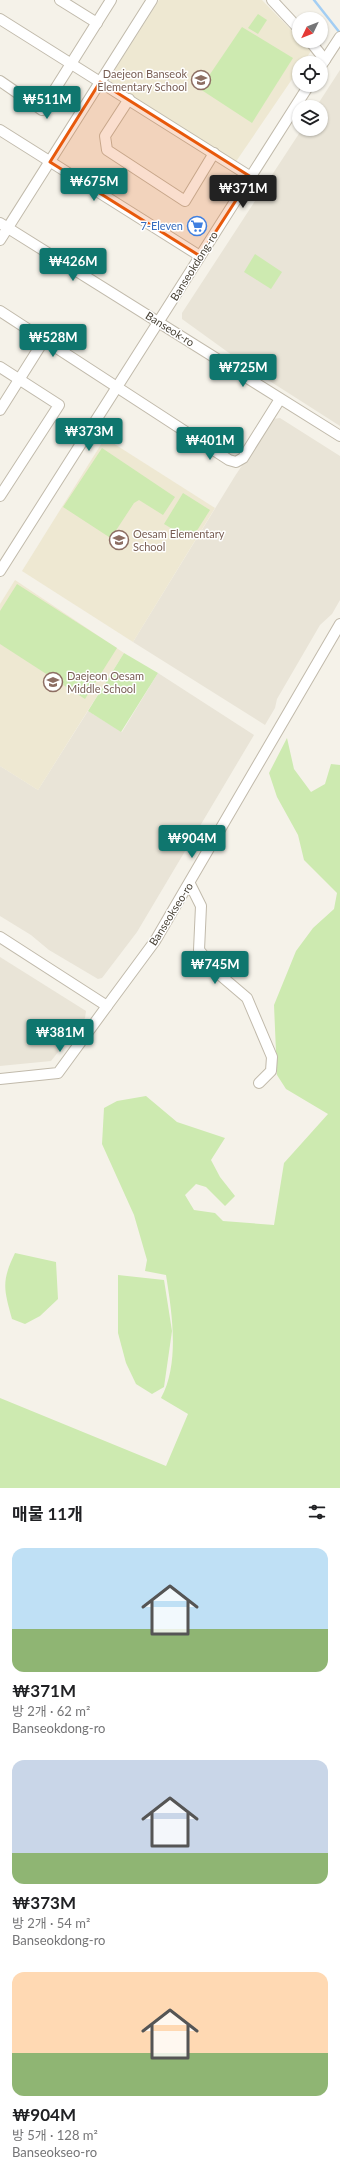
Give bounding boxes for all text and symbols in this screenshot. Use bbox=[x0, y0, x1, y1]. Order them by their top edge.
north arrow bbox=[292, 12, 328, 48]
map controls bbox=[292, 12, 328, 136]
button: locate bbox=[292, 56, 328, 92]
place label: Daejeon Banseok Elementary School bbox=[97, 67, 187, 93]
school or university icon: Daejeon Banseok Elementary School bbox=[190, 69, 212, 91]
pin: ₩511M bbox=[19, 86, 75, 120]
text: ₩511M bbox=[23, 91, 71, 107]
button: layers bbox=[292, 100, 328, 136]
pin: ₩675M bbox=[66, 168, 122, 202]
text: ₩675M bbox=[70, 173, 118, 189]
pin: ₩371M bbox=[215, 175, 271, 209]
text: ₩371M bbox=[219, 180, 267, 196]
supermarket icon: 7-Eleven bbox=[186, 215, 208, 237]
place label: 7-Eleven bbox=[140, 219, 183, 232]
street label: Banseokdong-ro bbox=[167, 229, 220, 303]
pin: ₩426M bbox=[45, 248, 101, 282]
text: ₩426M bbox=[49, 253, 97, 269]
street label: Banseok-ro bbox=[144, 309, 197, 349]
pin: ₩528M bbox=[25, 324, 81, 358]
text: ₩528M bbox=[29, 329, 77, 345]
pin: ₩725M bbox=[215, 354, 271, 388]
text: ₩725M bbox=[219, 359, 267, 375]
pin: ₩373M bbox=[61, 418, 117, 452]
text: ₩373M bbox=[65, 423, 113, 439]
pin: ₩401M bbox=[182, 427, 238, 461]
text: ₩401M bbox=[186, 432, 234, 448]
place label: Oesam Elementary School bbox=[133, 527, 225, 553]
school or university icon: Oesam Elementary School bbox=[108, 529, 130, 551]
place label: Daejeon Oesam Middle School bbox=[67, 669, 144, 695]
school or university icon: Daejeon Oesam Middle School bbox=[42, 671, 64, 693]
pin: ₩904M bbox=[164, 825, 220, 859]
text: ₩904M bbox=[168, 830, 216, 846]
street label: Banseokseo-ro bbox=[146, 880, 195, 948]
pin: ₩745M bbox=[187, 951, 243, 985]
text: ₩745M bbox=[191, 956, 239, 972]
pin: ₩381M bbox=[32, 1019, 88, 1053]
text: ₩381M bbox=[36, 1024, 84, 1040]
icon: filters bbox=[306, 1501, 328, 1523]
text: 매물 11개 bbox=[12, 1503, 83, 1524]
icon: home bbox=[134, 1574, 206, 1646]
text: ₩371M bbox=[12, 1680, 76, 1701]
text: 방 2개 · 62 m² bbox=[12, 1703, 90, 1719]
text: Banseokdong-ro bbox=[12, 1720, 105, 1736]
icon: home bbox=[134, 1786, 206, 1858]
text: ₩373M bbox=[12, 1892, 76, 1913]
text: 방 2개 · 54 m² bbox=[12, 1915, 90, 1931]
text: Banseokdong-ro bbox=[12, 1932, 105, 1948]
icon: home bbox=[134, 1998, 206, 2070]
text: ₩904M bbox=[12, 2104, 76, 2125]
text: 방 5개 · 128 m² bbox=[12, 2127, 98, 2143]
text: Banseokseo-ro bbox=[12, 2144, 97, 2160]

